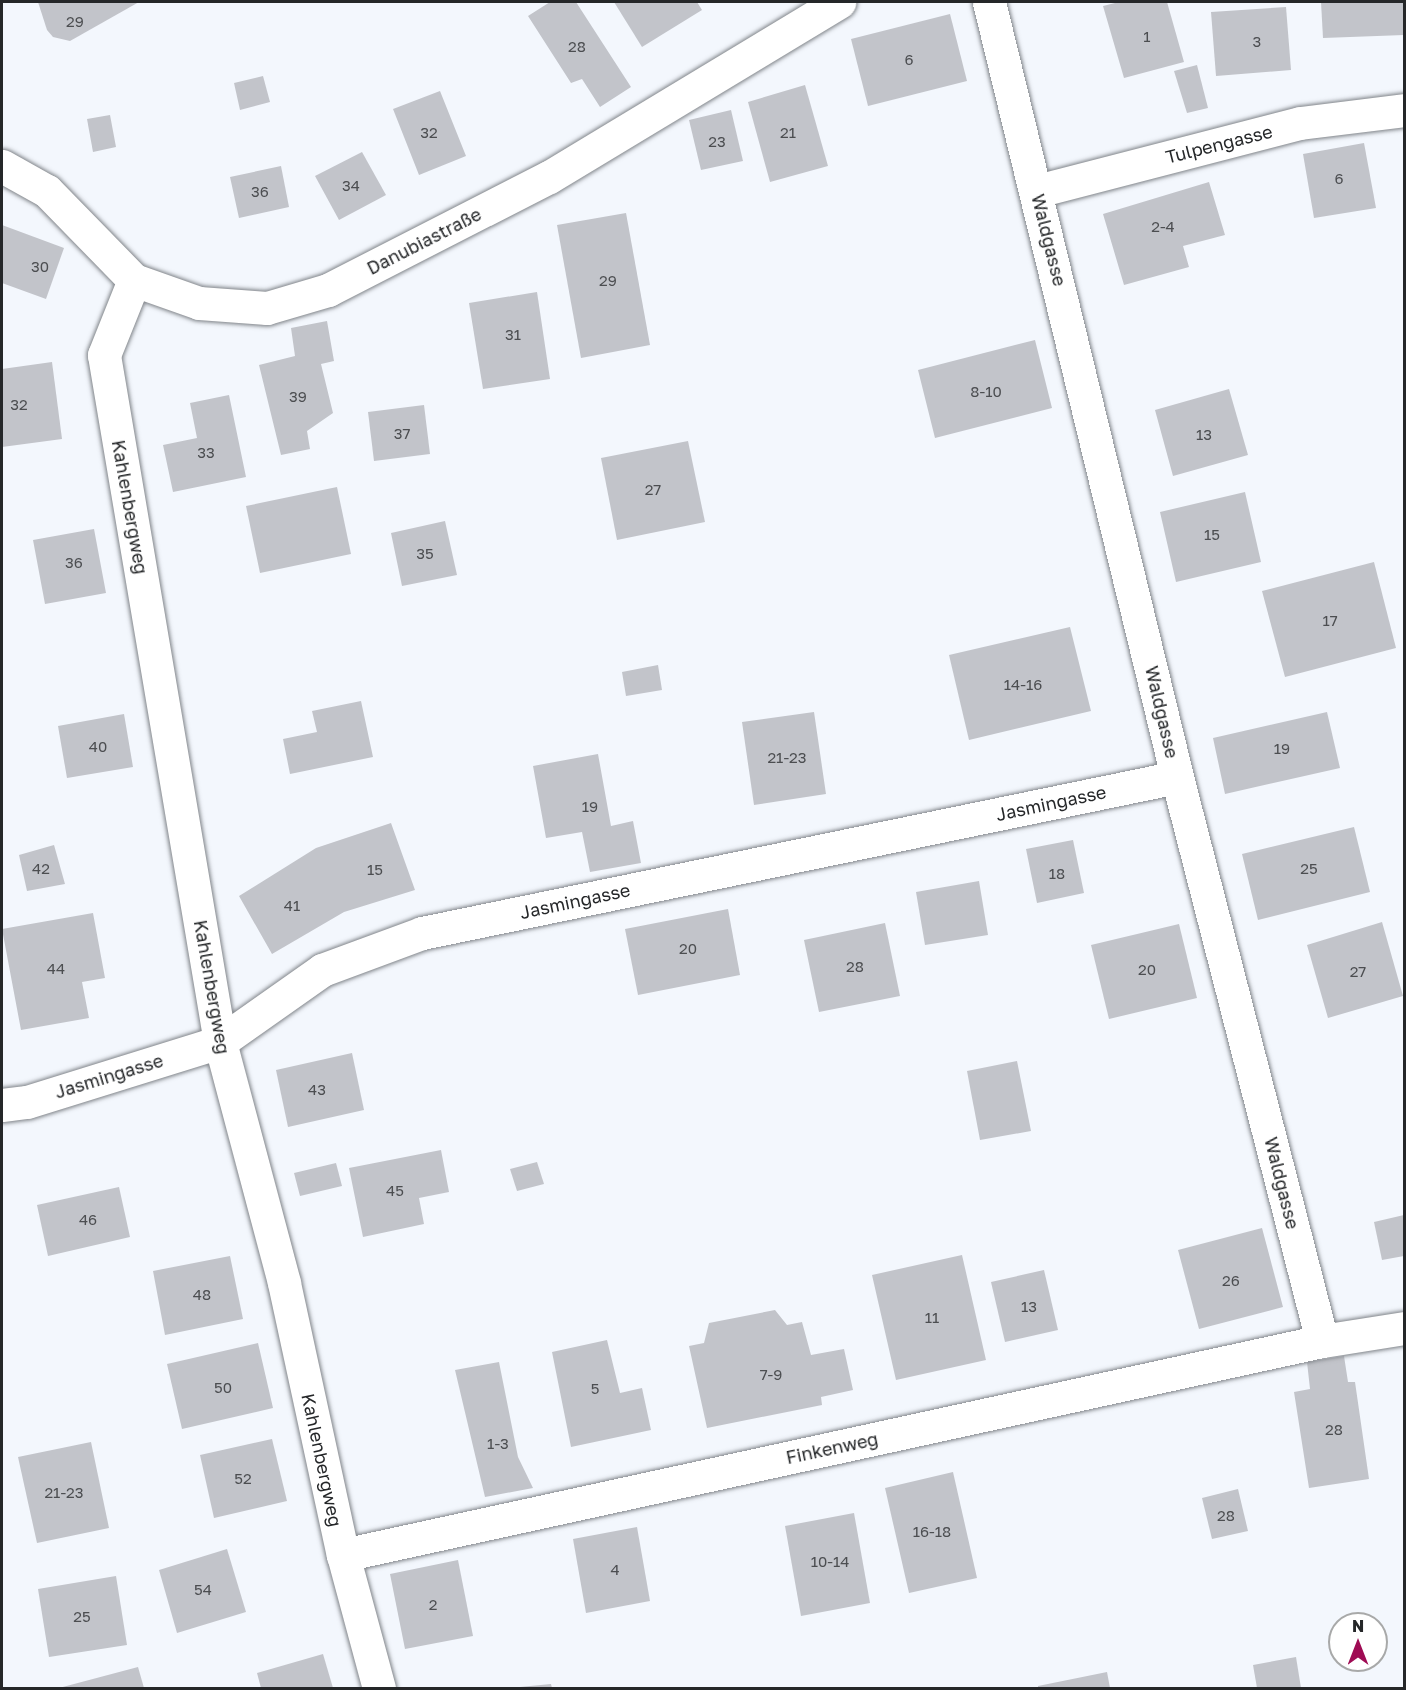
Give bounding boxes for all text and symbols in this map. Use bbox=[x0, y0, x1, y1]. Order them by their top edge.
house number: 29 bbox=[66, 13, 84, 31]
house number: 1 bbox=[1143, 28, 1151, 46]
house number: 3 bbox=[1253, 33, 1261, 51]
house number: 28 bbox=[568, 38, 586, 56]
house number: 6 bbox=[904, 51, 914, 69]
street label: Tulpengasse bbox=[1163, 120, 1275, 168]
house number: 32 bbox=[420, 124, 438, 142]
house number: 21 bbox=[780, 124, 796, 142]
house number: 23 bbox=[708, 133, 726, 151]
house number: 6 bbox=[1334, 170, 1344, 188]
house number: 34 bbox=[342, 177, 360, 195]
house number: 36 bbox=[251, 183, 269, 201]
street label: Waldgasse bbox=[1027, 192, 1071, 288]
street label: Danubiastraße bbox=[363, 203, 485, 279]
house number: 2-4 bbox=[1151, 218, 1175, 236]
house number: 30 bbox=[31, 258, 49, 276]
house number: 29 bbox=[599, 272, 617, 290]
house number: 31 bbox=[505, 326, 521, 344]
house number: 8-10 bbox=[970, 383, 1002, 401]
house number: 39 bbox=[289, 388, 307, 406]
house number: 32 bbox=[10, 396, 28, 414]
house number: 37 bbox=[394, 425, 410, 443]
house number: 13 bbox=[1196, 426, 1212, 444]
street label: Kahlenbergweg bbox=[108, 438, 152, 576]
house number: 33 bbox=[197, 444, 215, 462]
house number: 27 bbox=[645, 481, 661, 499]
house number: 15 bbox=[1204, 526, 1220, 544]
house number: 35 bbox=[416, 545, 434, 563]
house number: 36 bbox=[65, 554, 83, 572]
house number: 17 bbox=[1322, 612, 1338, 630]
street label: Waldgasse bbox=[1141, 664, 1183, 760]
house number: 14-16 bbox=[1004, 676, 1042, 694]
house number: 40 bbox=[89, 738, 107, 756]
house number: 19 bbox=[1274, 740, 1290, 758]
house number: 21-23 bbox=[767, 749, 807, 767]
street label: Jasmingasse bbox=[994, 781, 1108, 825]
house number: 19 bbox=[582, 798, 598, 816]
house number: 42 bbox=[32, 860, 50, 878]
house number: 25 bbox=[1300, 860, 1318, 878]
house number: 15 bbox=[367, 861, 383, 879]
house number: 18 bbox=[1049, 865, 1065, 883]
street label: Jasmingasse bbox=[518, 879, 632, 923]
house number: 41 bbox=[284, 897, 300, 915]
street label: Kahlenbergweg bbox=[190, 918, 234, 1056]
house number: 20 bbox=[679, 940, 697, 958]
house number: 28 bbox=[846, 958, 864, 976]
house number: 44 bbox=[47, 960, 65, 978]
house number: 20 bbox=[1138, 961, 1156, 979]
house number: 27 bbox=[1350, 963, 1366, 981]
street label: Jasmingasse bbox=[52, 1049, 166, 1103]
house number: 43 bbox=[308, 1081, 326, 1099]
street label: Waldgasse bbox=[1260, 1135, 1304, 1231]
house number: 45 bbox=[386, 1182, 404, 1200]
house number: 46 bbox=[79, 1211, 97, 1229]
house number: 26 bbox=[1222, 1272, 1240, 1290]
house number: 48 bbox=[193, 1286, 211, 1304]
house number: 13 bbox=[1021, 1298, 1037, 1316]
house number: 11 bbox=[925, 1309, 939, 1327]
house number: 7-9 bbox=[760, 1366, 782, 1384]
house number: 50 bbox=[214, 1379, 232, 1397]
house number: 5 bbox=[591, 1380, 599, 1398]
street label: Kahlenbergweg bbox=[297, 1391, 347, 1529]
house number: 28 bbox=[1325, 1421, 1343, 1439]
street label: Finkenweg bbox=[784, 1428, 880, 1468]
house number: 1-3 bbox=[487, 1435, 509, 1453]
house number: 52 bbox=[234, 1470, 252, 1488]
house number: 21-23 bbox=[44, 1484, 84, 1502]
house number: 28 bbox=[1217, 1507, 1235, 1525]
house number: 16-18 bbox=[913, 1523, 951, 1541]
house number: 10-14 bbox=[811, 1553, 849, 1571]
house number: 4 bbox=[610, 1561, 620, 1579]
house number: 54 bbox=[194, 1581, 212, 1599]
house number: 2 bbox=[429, 1596, 437, 1614]
house number: 25 bbox=[73, 1608, 91, 1626]
north arrow bbox=[1328, 1612, 1388, 1672]
text: N bbox=[1352, 1616, 1364, 1636]

